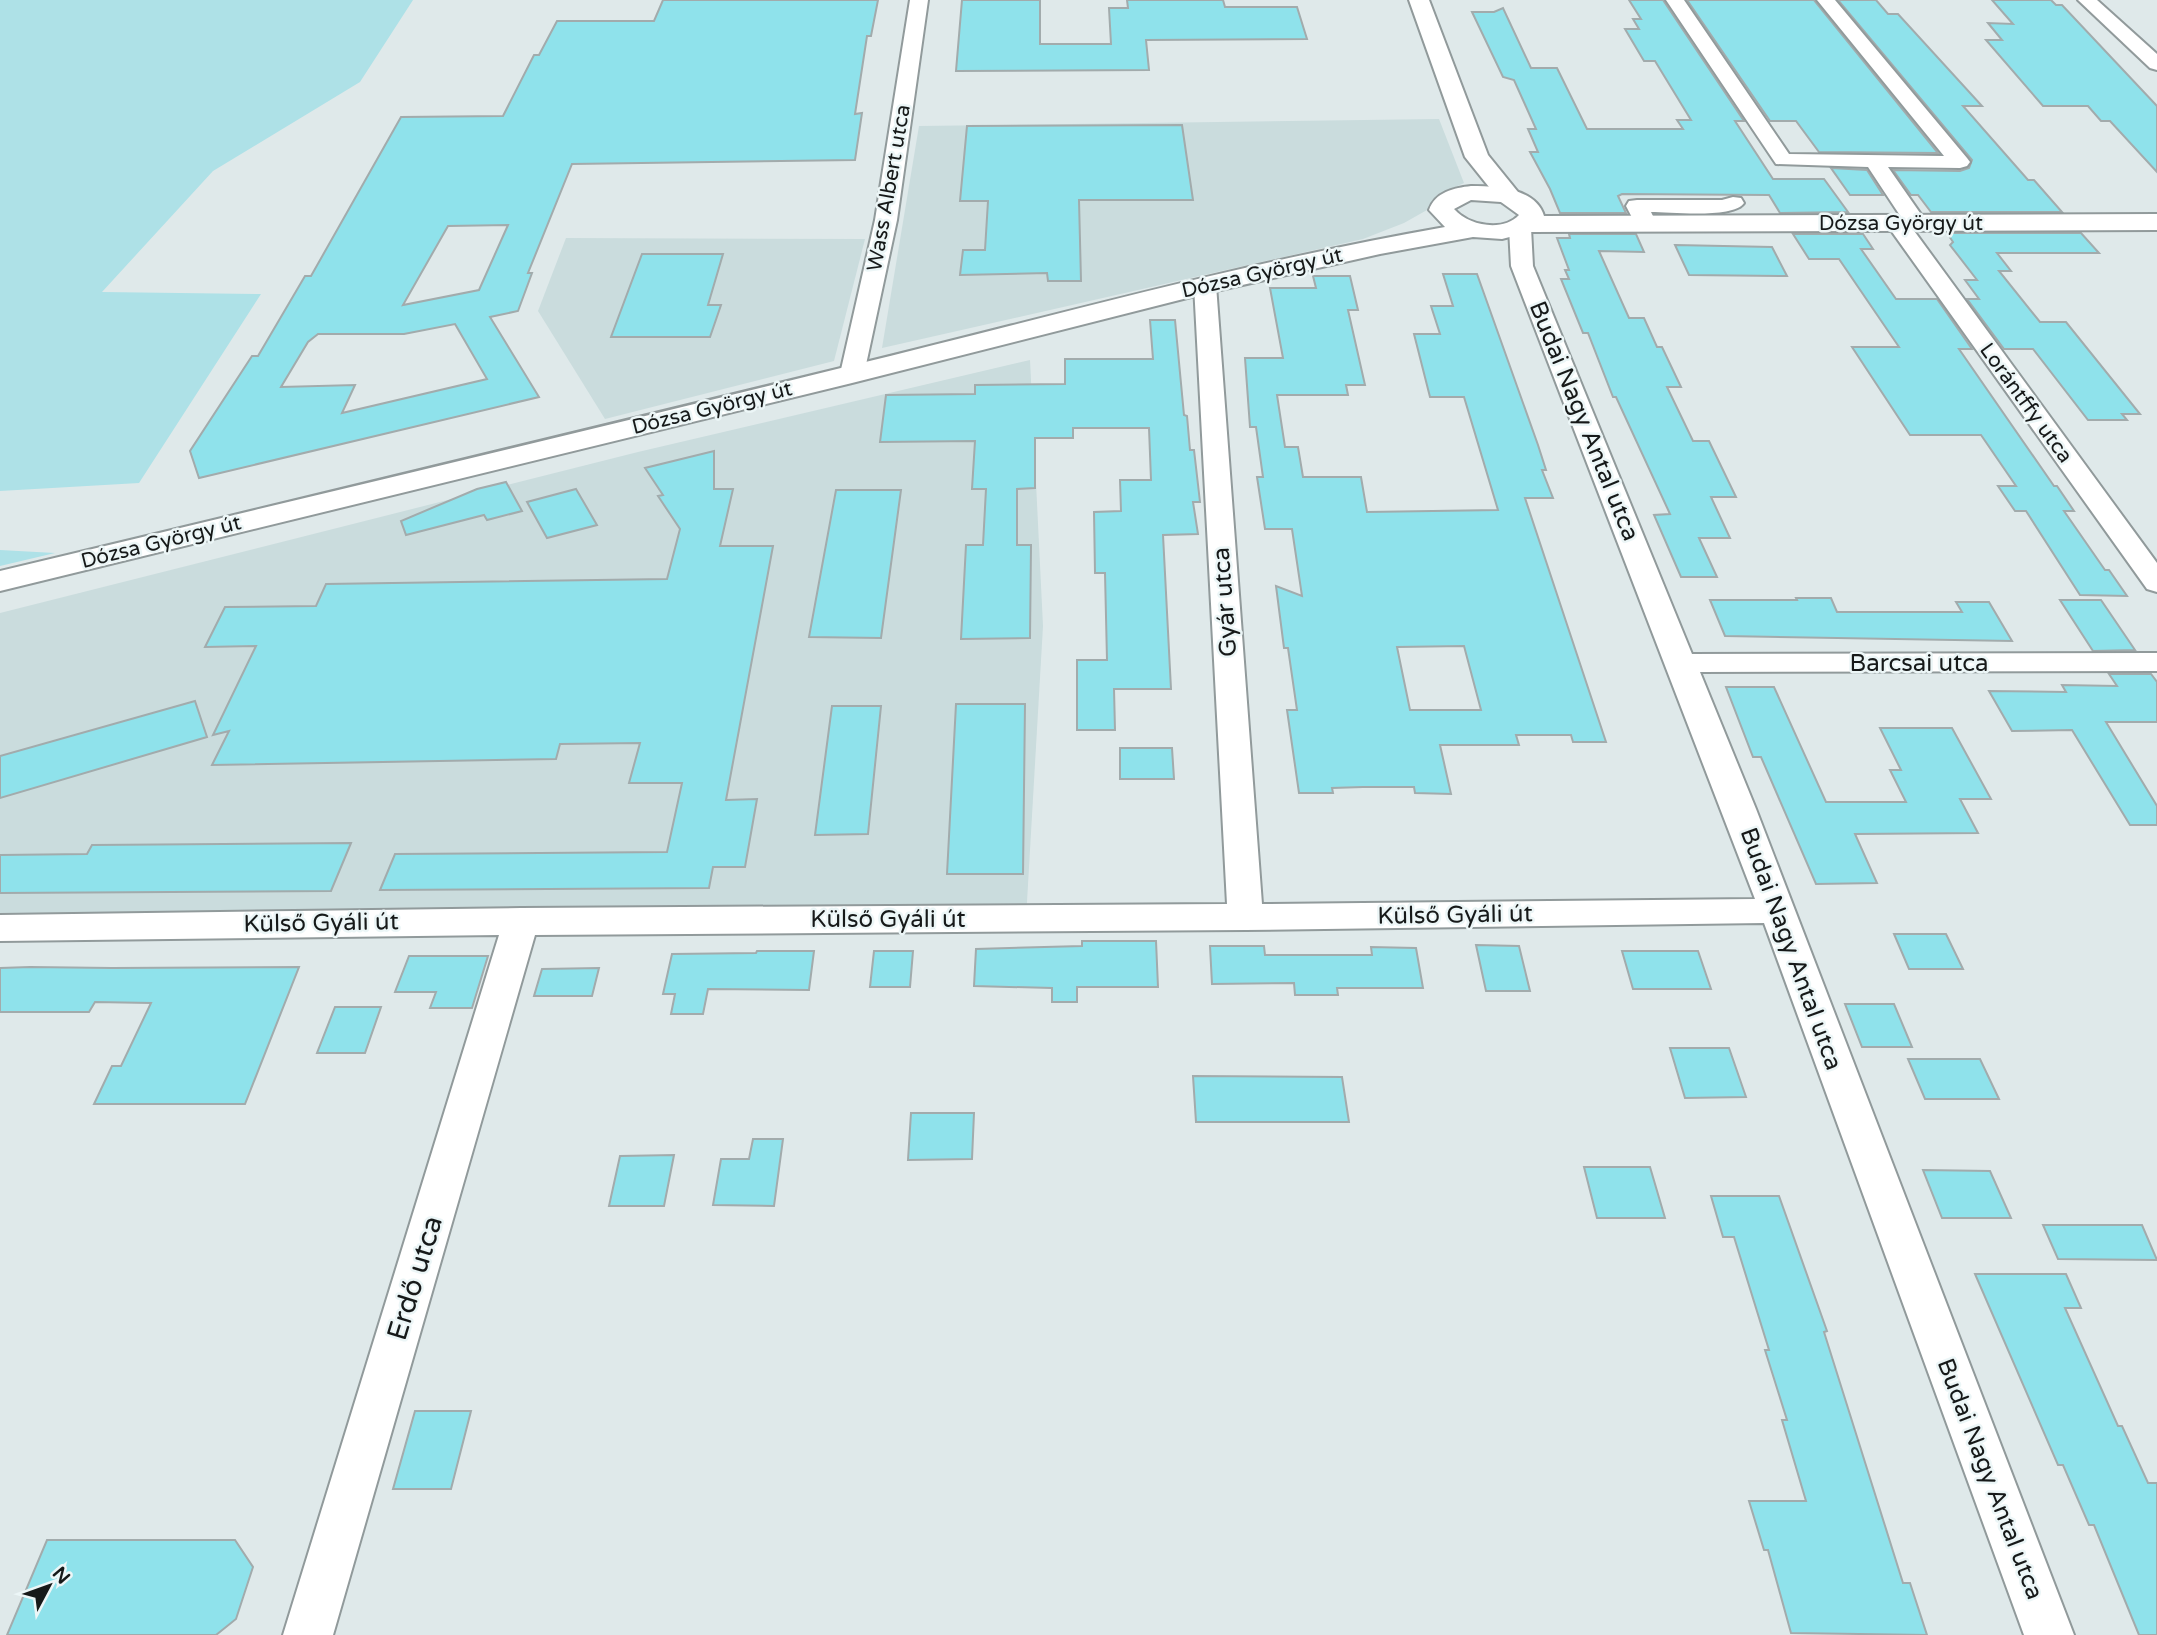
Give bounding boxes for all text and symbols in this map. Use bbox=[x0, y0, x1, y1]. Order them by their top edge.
street label: Wass Albert utca bbox=[862, 103, 916, 273]
street label: Dózsa György út bbox=[1819, 211, 1983, 236]
street label: Dózsa György út bbox=[1179, 242, 1345, 304]
street label: Budai Nagy Antal utca bbox=[1523, 297, 1645, 545]
street label: Lorántffy utca bbox=[1974, 338, 2078, 468]
street label: Dózsa György út bbox=[629, 376, 795, 440]
street label: Dózsa György út bbox=[78, 510, 244, 574]
street label: Gyár utca bbox=[1207, 546, 1243, 658]
street label: Barcsai utca bbox=[1850, 649, 1988, 678]
street label: Budai Nagy Antal utca bbox=[1734, 824, 1848, 1074]
street label: Külső Gyáli út bbox=[1377, 899, 1533, 931]
street label: Külső Gyáli út bbox=[810, 905, 966, 934]
street label: Külső Gyáli út bbox=[243, 907, 399, 939]
street label: Erdő utca bbox=[380, 1212, 450, 1344]
street label: Budai Nagy Antal utca bbox=[1931, 1354, 2049, 1604]
north arrow bbox=[14, 1551, 84, 1621]
text: N bbox=[48, 1563, 74, 1588]

